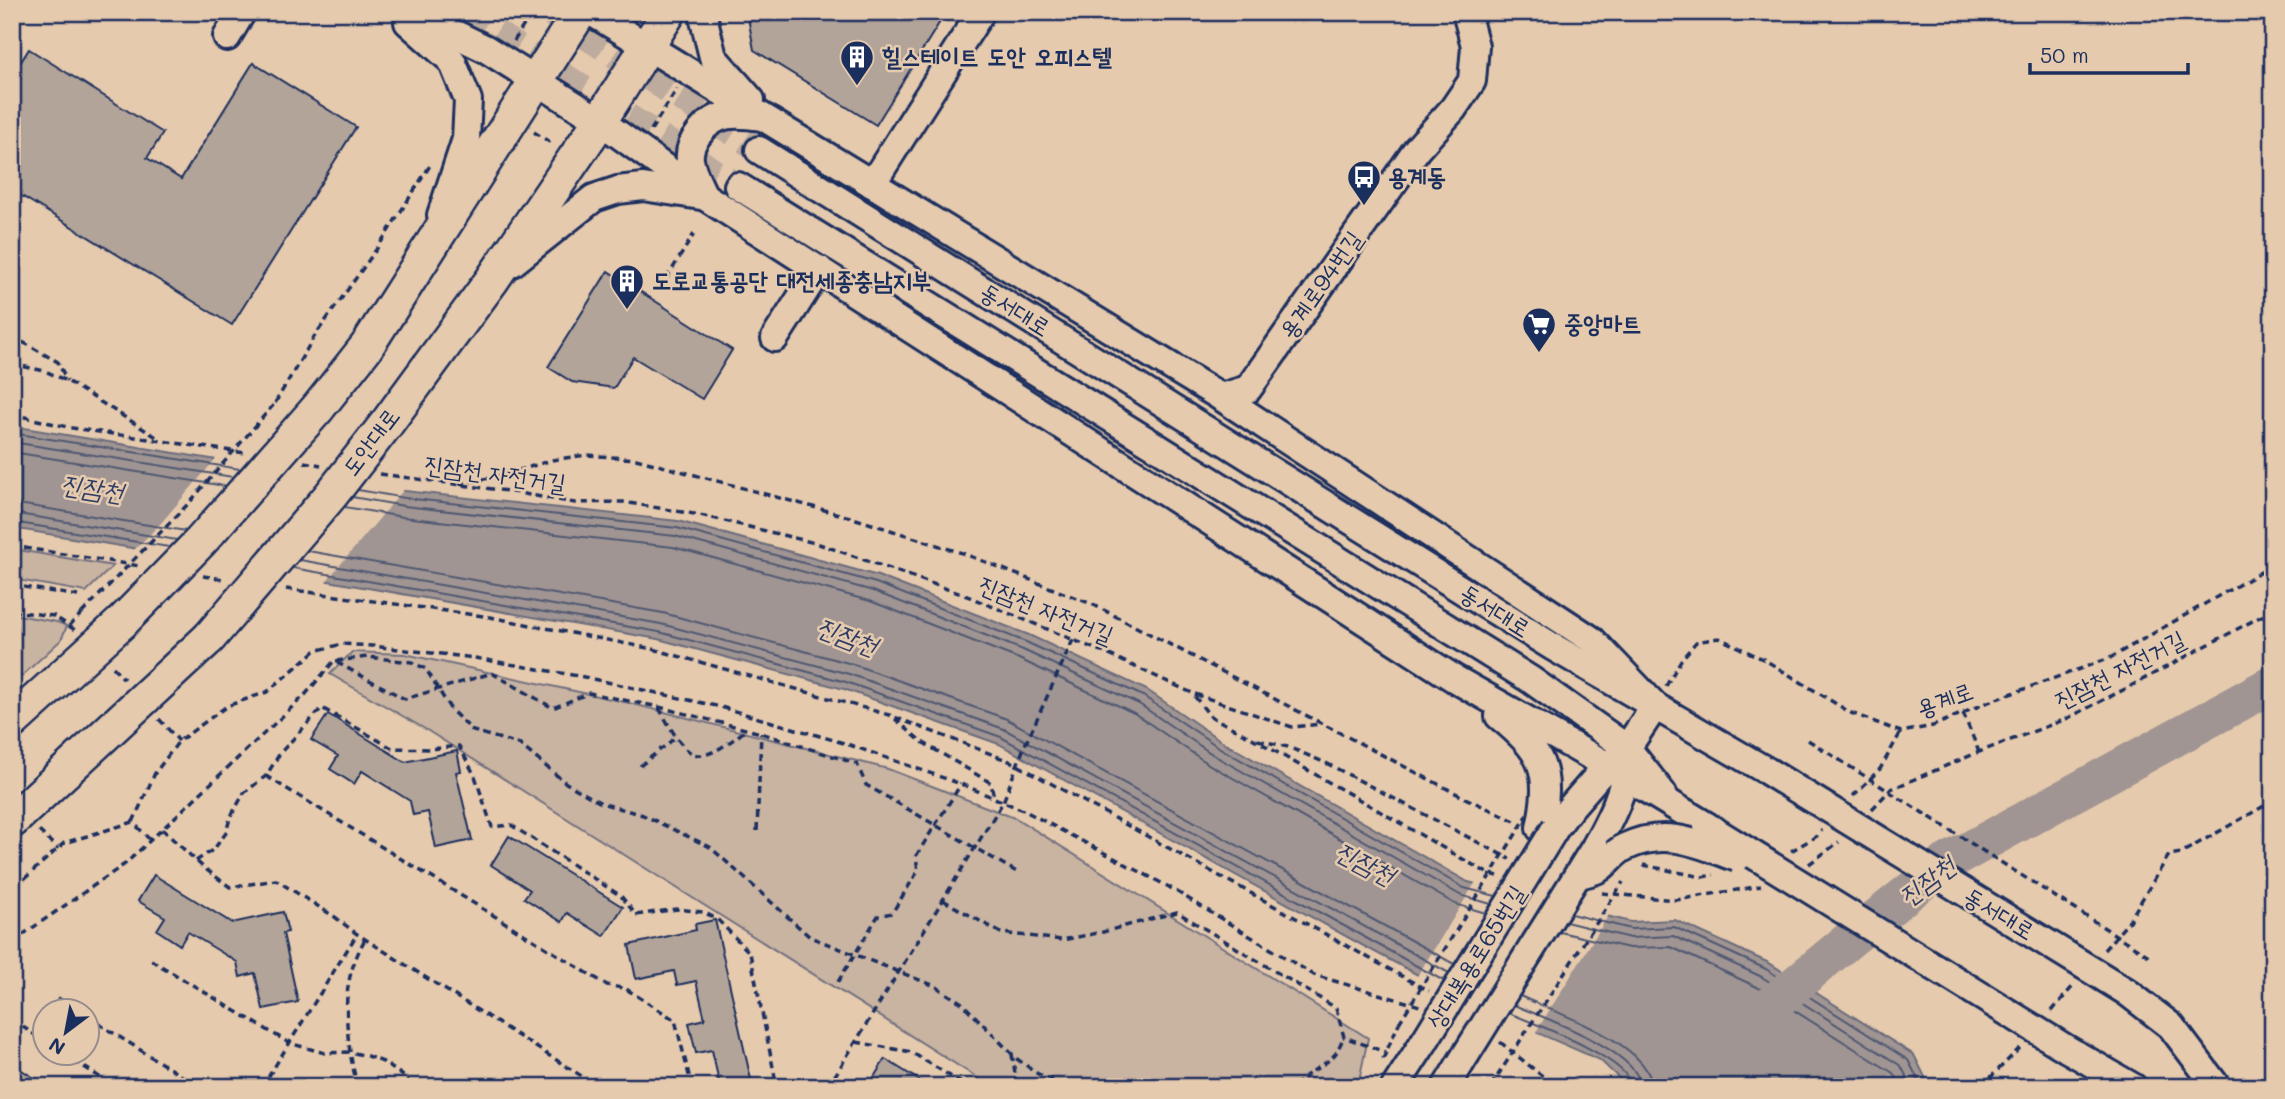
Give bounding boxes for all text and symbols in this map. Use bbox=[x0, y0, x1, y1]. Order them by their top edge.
scale bar bbox=[2030, 32, 2187, 76]
building icon: 힐스테이트 도안 오피스텔 bbox=[838, 38, 876, 87]
place label: 힐스테이트 도안 오피스텔 bbox=[882, 40, 1112, 71]
text: 50 m bbox=[2040, 41, 2089, 68]
bus stop icon: 용계동 bbox=[1345, 158, 1383, 207]
place label: 용계동 bbox=[1388, 160, 1446, 191]
street label: 용계로94번길 bbox=[1271, 224, 1368, 344]
building icon: 도로교통공단 대전세종충남지부 bbox=[608, 262, 646, 311]
place label: 도로교통공단 대전세종충남지부 bbox=[652, 264, 931, 295]
street label: 동서대로 bbox=[975, 275, 1057, 342]
supermarket icon: 중앙마트 bbox=[1520, 305, 1558, 354]
place label: 중앙마트 bbox=[1564, 307, 1641, 338]
street label: 도안대로 bbox=[334, 401, 405, 481]
street label: 진잠천 자전거길 bbox=[422, 447, 568, 498]
water label: 진잠천 bbox=[59, 465, 129, 509]
street label: 진잠천 자전거길 bbox=[975, 567, 1119, 650]
street label: 동서대로 bbox=[1455, 576, 1537, 643]
water label: 진잠천 bbox=[812, 608, 886, 663]
street label: 진잠천 자전거길 bbox=[2049, 622, 2190, 715]
street label: 용계로 bbox=[1912, 674, 1977, 723]
water label: 진잠천 bbox=[1330, 832, 1404, 893]
water label: 진잠천 bbox=[1891, 846, 1964, 913]
street label: 상대복용로65번길 bbox=[1418, 879, 1531, 1034]
street label: 동서대로 bbox=[1959, 880, 2041, 946]
north arrow bbox=[32, 998, 102, 1068]
text: N bbox=[44, 1032, 69, 1061]

